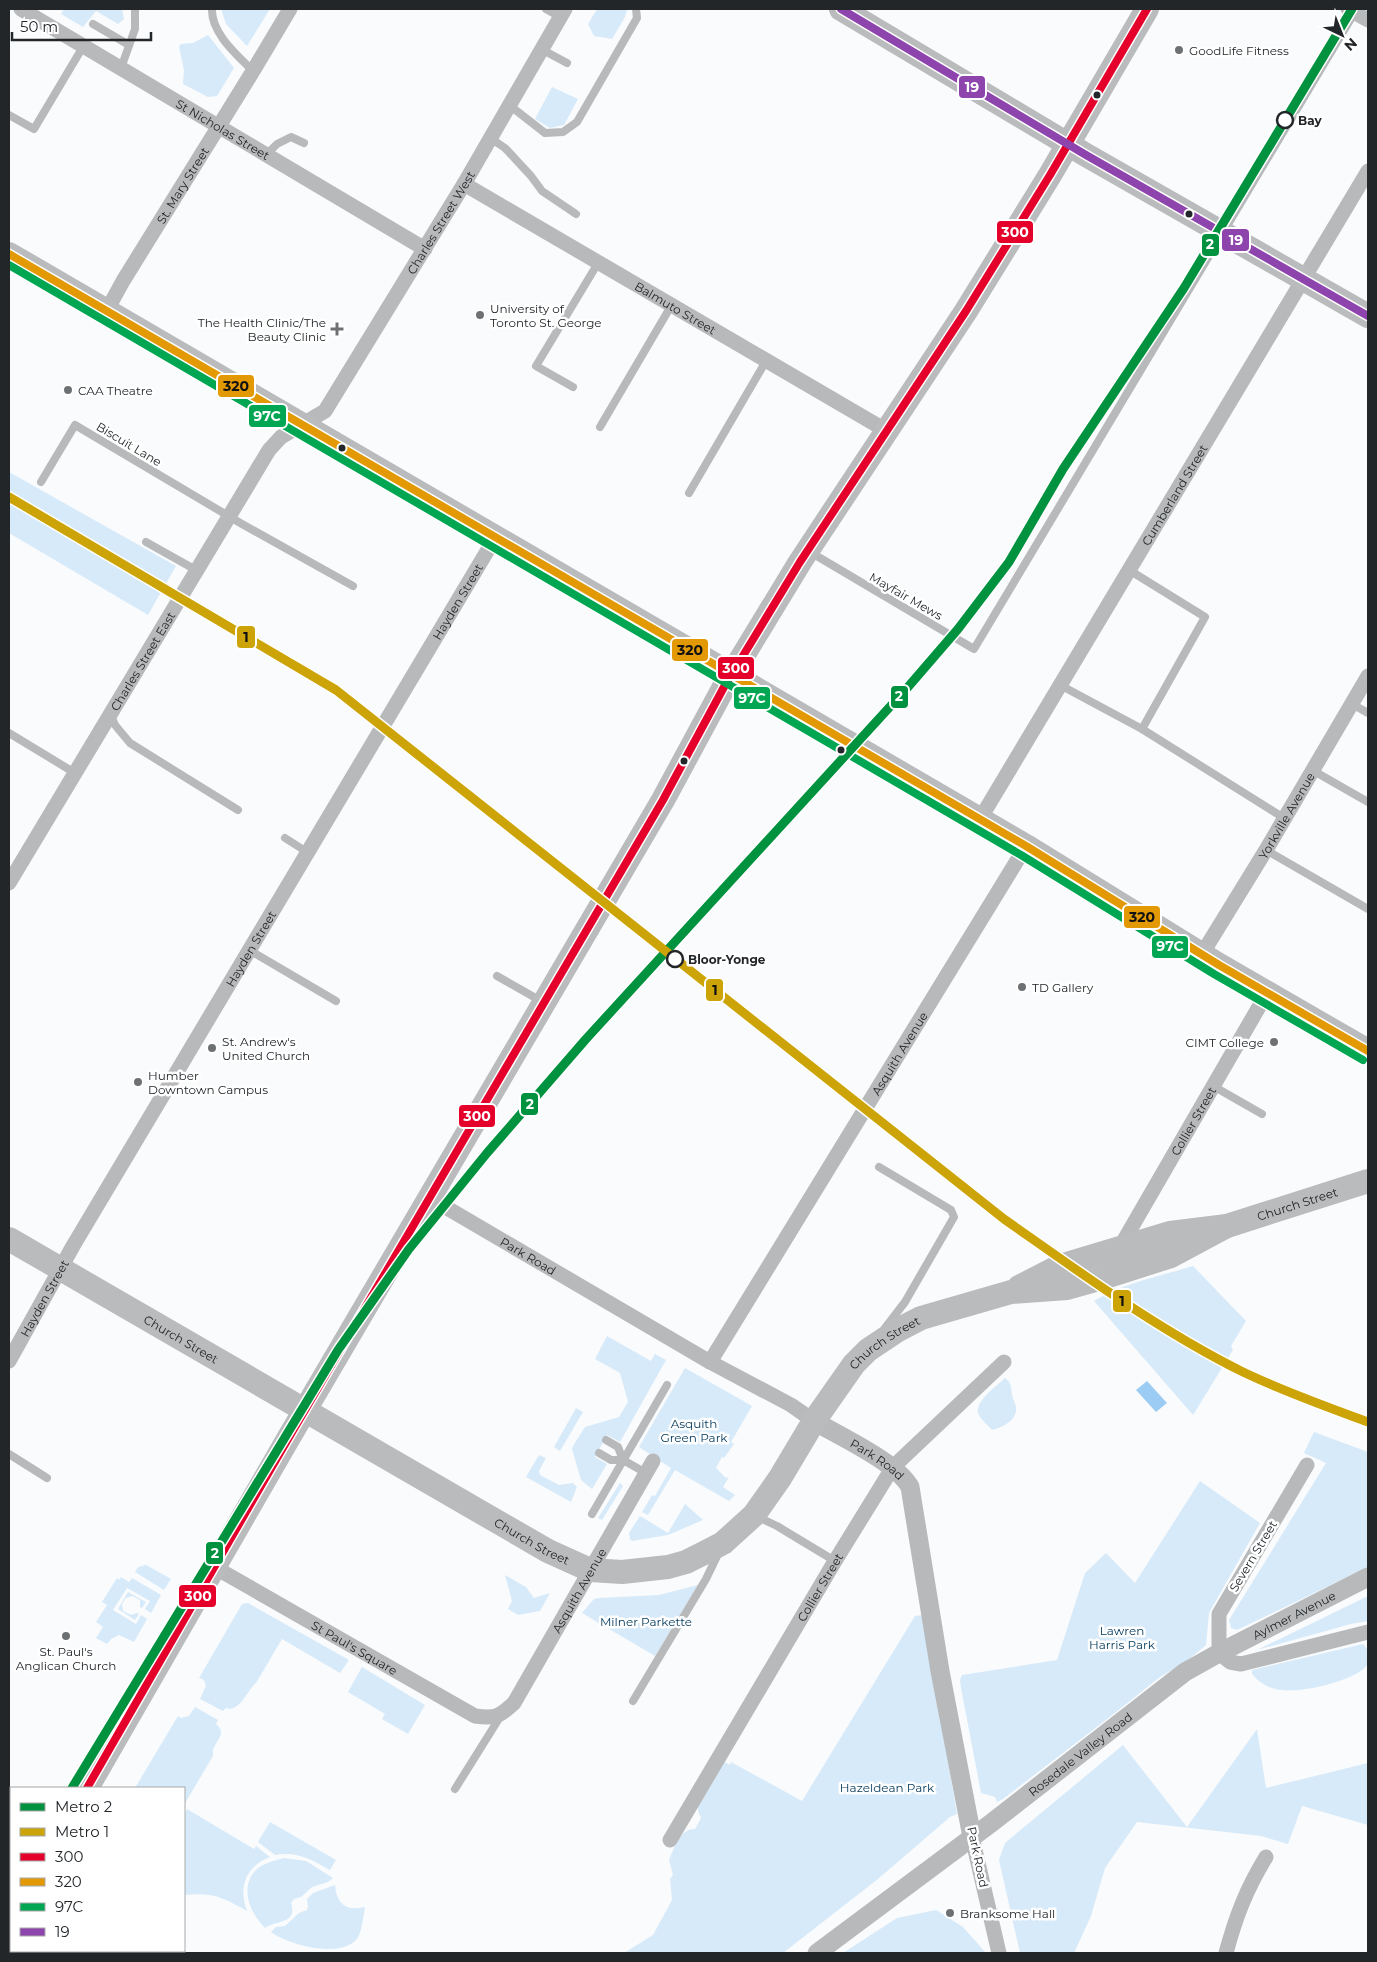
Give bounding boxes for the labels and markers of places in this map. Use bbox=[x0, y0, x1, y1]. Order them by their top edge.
place label: GoodLife Fitness bbox=[1189, 43, 1289, 58]
marker: GoodLife Fitness bbox=[1173, 44, 1185, 56]
unlabelled marker bbox=[1092, 90, 1102, 100]
marker: Bay bbox=[1276, 111, 1294, 129]
place label: Bay bbox=[1298, 113, 1322, 128]
unlabelled marker bbox=[1184, 209, 1194, 219]
place label: University of Toronto St. George bbox=[490, 301, 602, 330]
marker: University of Toronto St. George bbox=[474, 309, 486, 321]
place label: The Health Clinic/The Beauty Clinic bbox=[198, 315, 326, 344]
marker: The Health Clinic/The Beauty Clinic bbox=[330, 322, 344, 336]
place label: CAA Theatre bbox=[78, 383, 153, 398]
marker: CAA Theatre bbox=[62, 384, 74, 396]
unlabelled marker bbox=[337, 443, 347, 453]
unlabelled marker bbox=[836, 745, 846, 755]
unlabelled marker bbox=[679, 756, 689, 766]
marker: Bloor-Yonge bbox=[666, 950, 684, 968]
place label: Bloor-Yonge bbox=[688, 952, 766, 967]
place label: TD Gallery bbox=[1032, 980, 1094, 995]
marker: TD Gallery bbox=[1016, 981, 1028, 993]
place label: St. Andrew's United Church bbox=[222, 1034, 310, 1063]
place label: CIMT College bbox=[1185, 1035, 1264, 1050]
marker: CIMT College bbox=[1268, 1036, 1280, 1048]
marker: St. Andrew's United Church bbox=[206, 1042, 218, 1054]
place label: Humber Downtown Campus bbox=[148, 1068, 268, 1097]
marker: Humber Downtown Campus bbox=[132, 1076, 144, 1088]
marker: St. Paul's Anglican Church bbox=[60, 1630, 72, 1642]
place label: St. Paul's Anglican Church bbox=[16, 1644, 116, 1673]
place label: Branksome Hall bbox=[960, 1906, 1055, 1921]
marker: Branksome Hall bbox=[944, 1907, 956, 1919]

